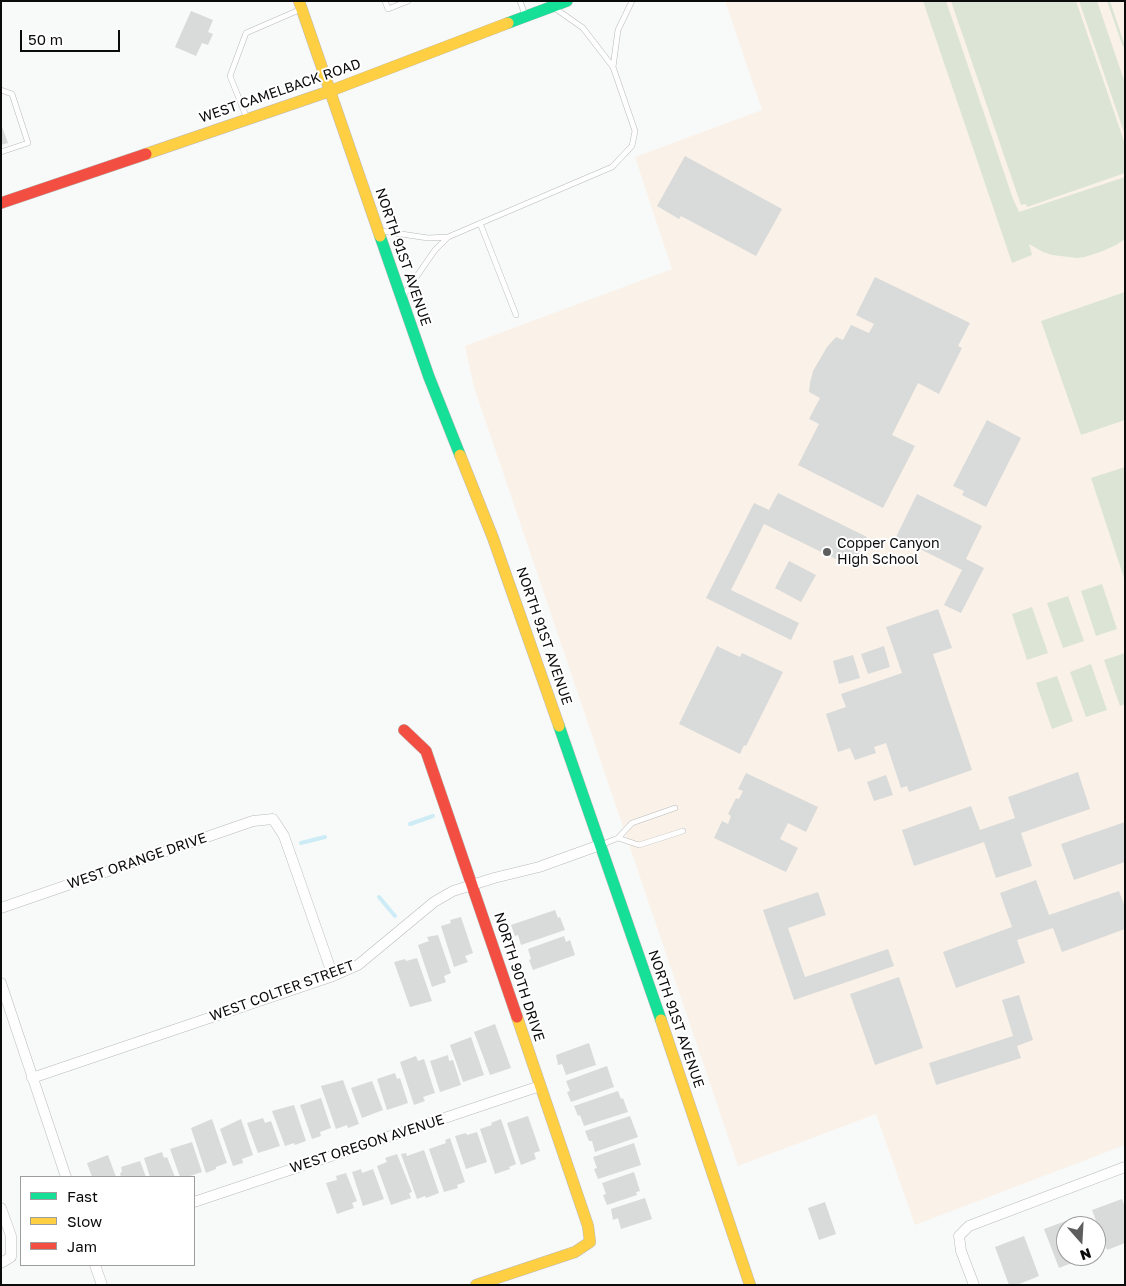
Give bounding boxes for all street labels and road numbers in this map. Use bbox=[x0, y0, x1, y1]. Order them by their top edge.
street label: WEST CAMELBACK ROAD bbox=[197, 55, 363, 127]
street label: NORTH 91ST AVENUE bbox=[371, 186, 435, 328]
street label: NORTH 91ST AVENUE bbox=[512, 565, 576, 707]
street label: WEST ORANGE DRIVE bbox=[65, 829, 209, 893]
street label: NORTH 90TH DRIVE bbox=[490, 910, 548, 1044]
street label: NORTH 91ST AVENUE bbox=[644, 948, 708, 1090]
street label: WEST COLTER STREET bbox=[207, 957, 357, 1025]
street label: WEST OREGON AVENUE bbox=[288, 1111, 446, 1177]

